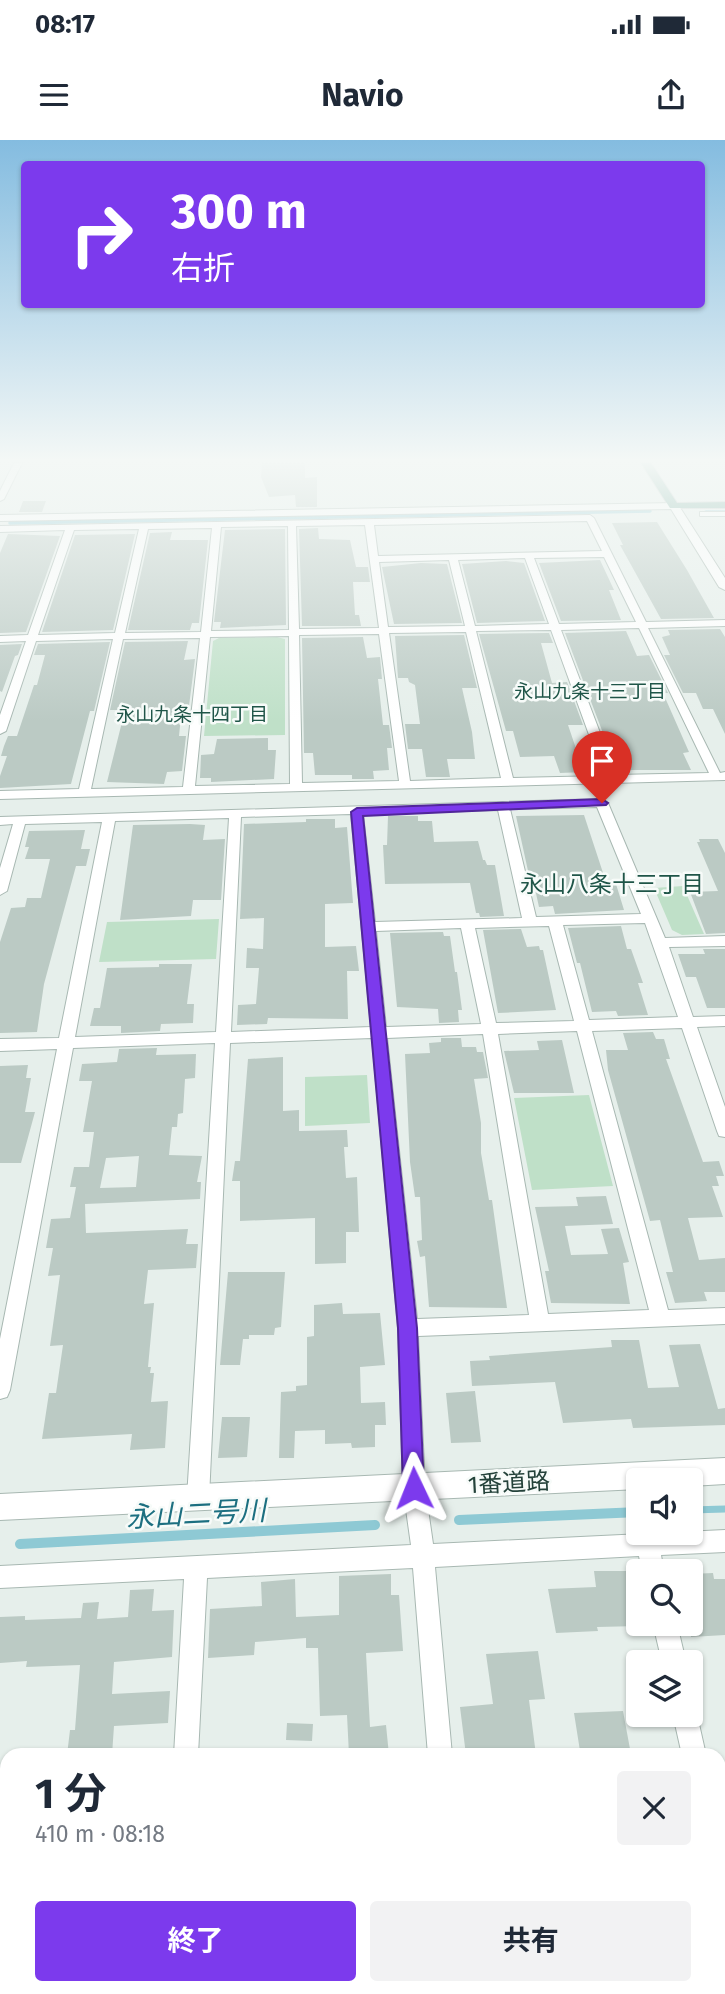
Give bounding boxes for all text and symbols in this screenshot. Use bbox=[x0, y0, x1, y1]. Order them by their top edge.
text: 08:17 bbox=[35, 9, 95, 40]
icon: menu bbox=[35, 76, 73, 114]
text: Navio bbox=[321, 76, 404, 114]
icon: share bbox=[652, 76, 690, 114]
text: 300 m bbox=[171, 182, 307, 241]
icon: right bbox=[56, 189, 147, 280]
text: 右折 bbox=[171, 249, 235, 287]
district label: 永山九条十三丁目 bbox=[514, 680, 666, 703]
district label: 永山九条十四丁目 bbox=[116, 703, 268, 726]
pin bbox=[572, 731, 632, 803]
icon: arrive bbox=[583, 742, 621, 780]
district label: 永山八条十三丁目 bbox=[520, 870, 704, 898]
position arrow bbox=[377, 1451, 451, 1525]
street label: 1番道路 bbox=[467, 1467, 551, 1499]
map controls bbox=[626, 1468, 703, 1727]
button: sound bbox=[626, 1468, 703, 1545]
water label: 永山二号川 bbox=[125, 1494, 270, 1534]
button: search bbox=[626, 1559, 703, 1636]
button: layers bbox=[626, 1650, 703, 1727]
text: 1 分 bbox=[35, 1769, 106, 1819]
button: close bbox=[617, 1771, 691, 1845]
text: 410 m · 08:18 bbox=[35, 1820, 165, 1848]
button: 終了 bbox=[35, 1901, 356, 1981]
button: 共有 bbox=[370, 1901, 691, 1981]

